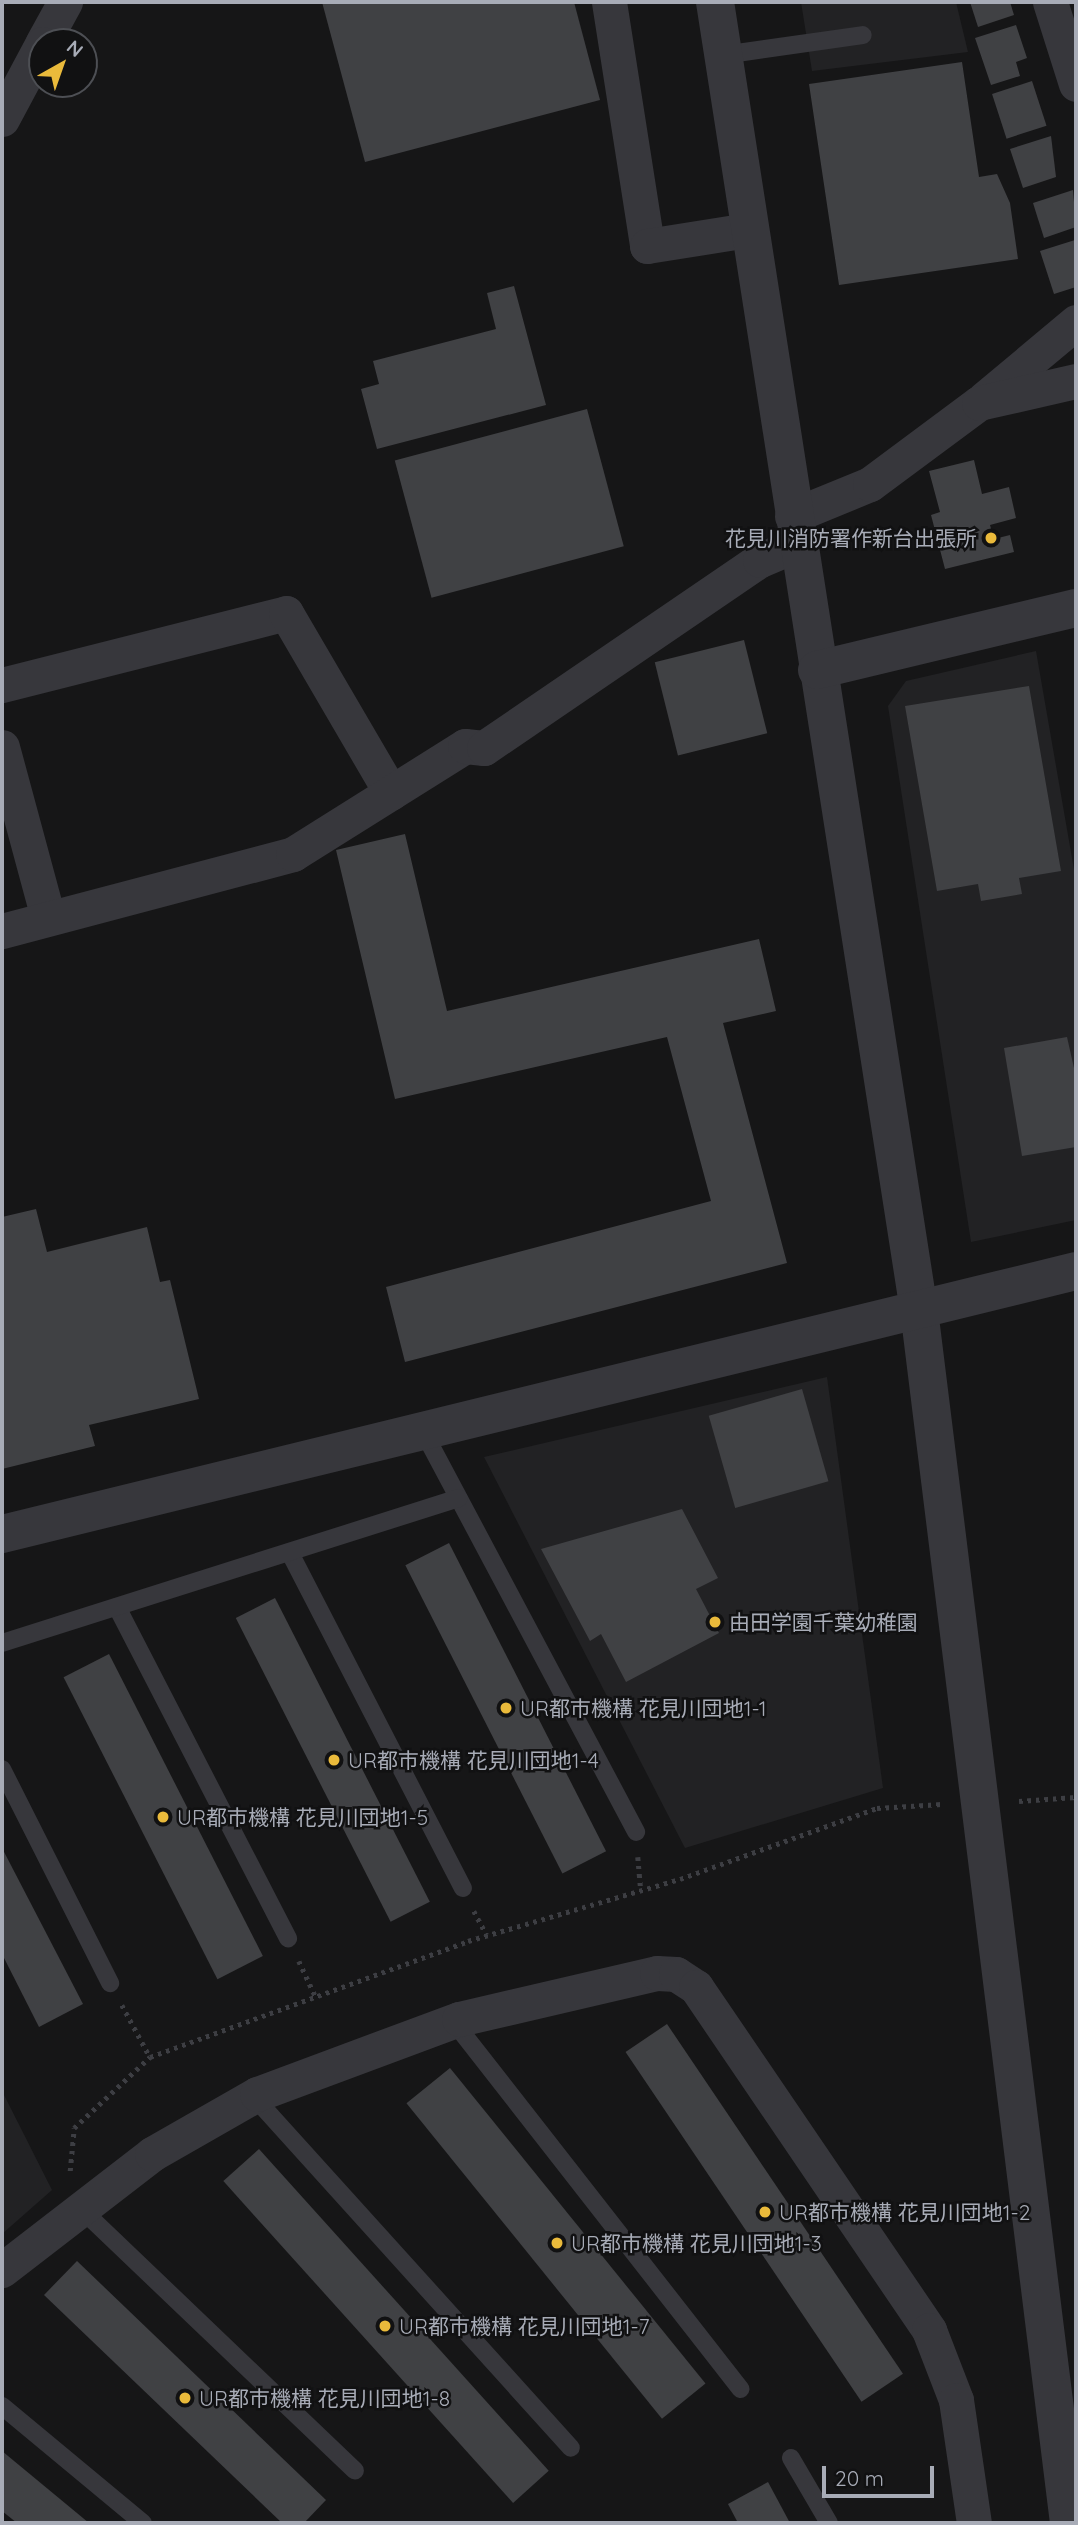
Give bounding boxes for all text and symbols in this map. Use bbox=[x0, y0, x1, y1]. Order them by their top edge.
north arrow bbox=[28, 28, 98, 98]
text: N bbox=[62, 35, 88, 62]
place label: 花見川消防署作新台出張所 bbox=[725, 525, 977, 551]
marker: 花見川消防署作新台出張所 bbox=[983, 530, 999, 546]
place label: 由田学園千葉幼稚園 bbox=[729, 1609, 918, 1635]
marker: 由田学園千葉幼稚園 bbox=[707, 1614, 723, 1630]
place label: UR都市機構 花見川団地1-1 bbox=[520, 1695, 767, 1721]
marker: UR都市機構 花見川団地1-1 bbox=[498, 1700, 514, 1716]
place label: UR都市機構 花見川団地1-4 bbox=[348, 1747, 599, 1773]
marker: UR都市機構 花見川団地1-4 bbox=[326, 1752, 342, 1768]
place label: UR都市機構 花見川団地1-5 bbox=[177, 1804, 428, 1830]
marker: UR都市機構 花見川団地1-5 bbox=[155, 1809, 171, 1825]
place label: UR都市機構 花見川団地1-2 bbox=[779, 2199, 1030, 2225]
marker: UR都市機構 花見川団地1-2 bbox=[757, 2204, 773, 2220]
place label: UR都市機構 花見川団地1-3 bbox=[571, 2230, 822, 2256]
marker: UR都市機構 花見川団地1-3 bbox=[549, 2235, 565, 2251]
place label: UR都市機構 花見川団地1-7 bbox=[399, 2313, 650, 2339]
marker: UR都市機構 花見川団地1-7 bbox=[377, 2318, 393, 2334]
place label: UR都市機構 花見川団地1-8 bbox=[199, 2385, 450, 2411]
marker: UR都市機構 花見川団地1-8 bbox=[177, 2390, 193, 2406]
scale bar bbox=[826, 2452, 938, 2496]
text: 20 m bbox=[835, 2465, 884, 2491]

